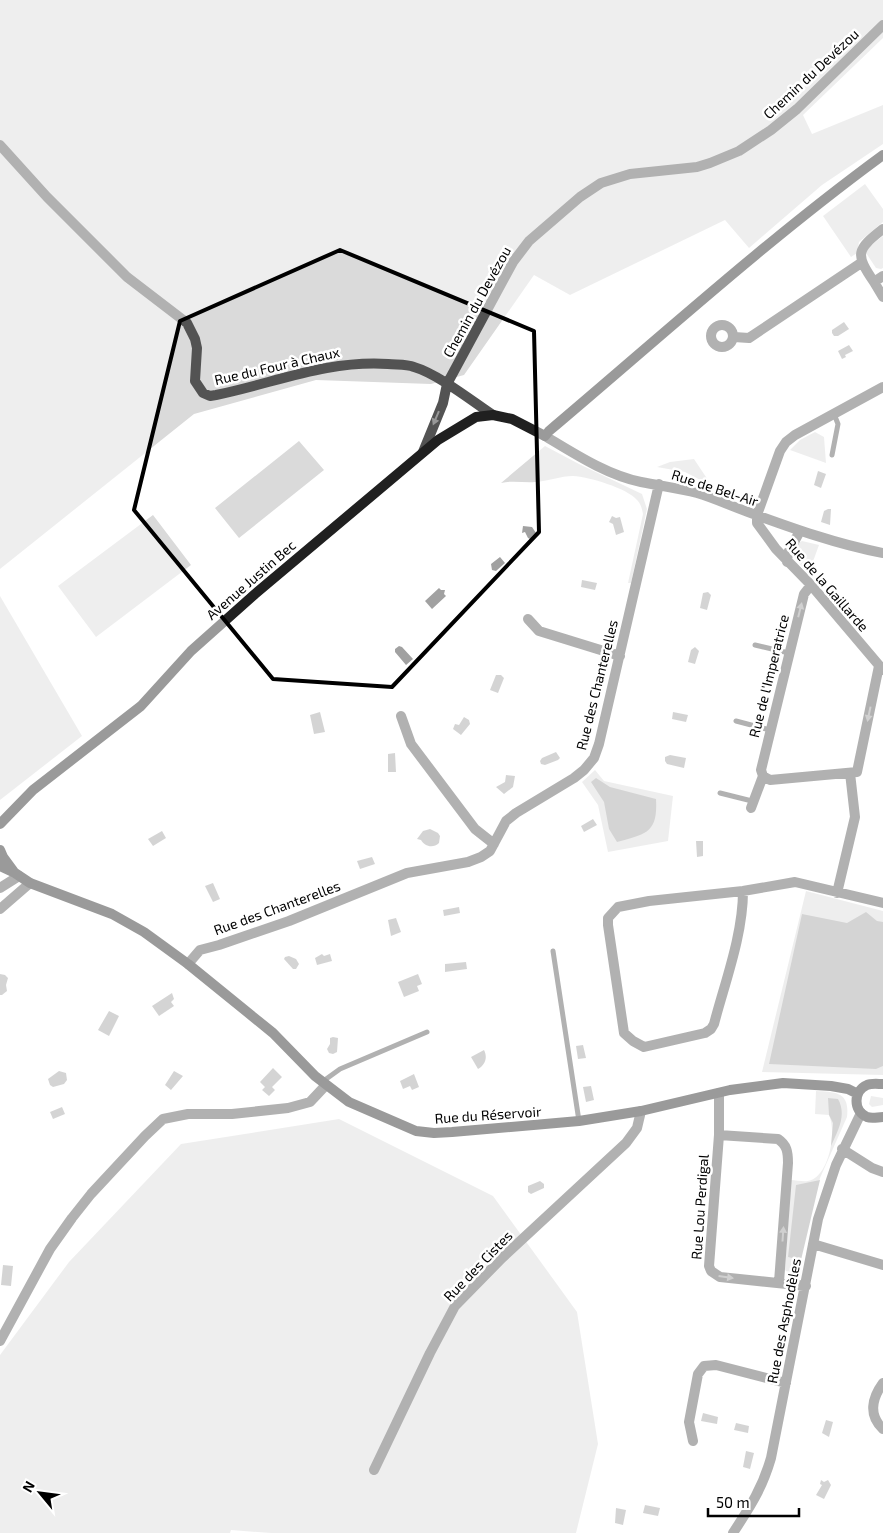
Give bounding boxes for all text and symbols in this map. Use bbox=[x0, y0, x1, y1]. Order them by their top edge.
street label: Chemin du Devézou bbox=[759, 25, 862, 122]
street label: Chemin du Devézou bbox=[439, 243, 514, 360]
street label: Rue du Four à Chaux bbox=[213, 343, 342, 388]
one-way arrow bbox=[432, 411, 440, 425]
street label: Rue de Bel-Air bbox=[670, 466, 761, 510]
street label: Rue de la Gaillarde bbox=[782, 535, 872, 635]
street label: Avenue Justin Bec bbox=[203, 536, 299, 623]
one-way arrow bbox=[796, 602, 804, 617]
street label: Rue de l'Imperatrice bbox=[745, 613, 792, 739]
street label: Rue des Chanterelles bbox=[572, 618, 621, 752]
one-way arrow bbox=[865, 706, 873, 722]
street label: Rue des Chanterelles bbox=[211, 877, 343, 938]
street label: Rue du Réservoir bbox=[434, 1102, 542, 1127]
street label: Rue Lou Perdigal bbox=[687, 1153, 712, 1260]
one-way arrow bbox=[779, 1226, 787, 1242]
street label: Rue des Cistes bbox=[440, 1227, 516, 1304]
street label: Rue des Asphodèles bbox=[763, 1257, 804, 1385]
one-way arrow bbox=[718, 1273, 734, 1281]
north arrow bbox=[15, 1468, 65, 1518]
text: N bbox=[18, 1478, 38, 1495]
scale bar bbox=[708, 1486, 799, 1518]
text: 50 m bbox=[716, 1493, 750, 1511]

